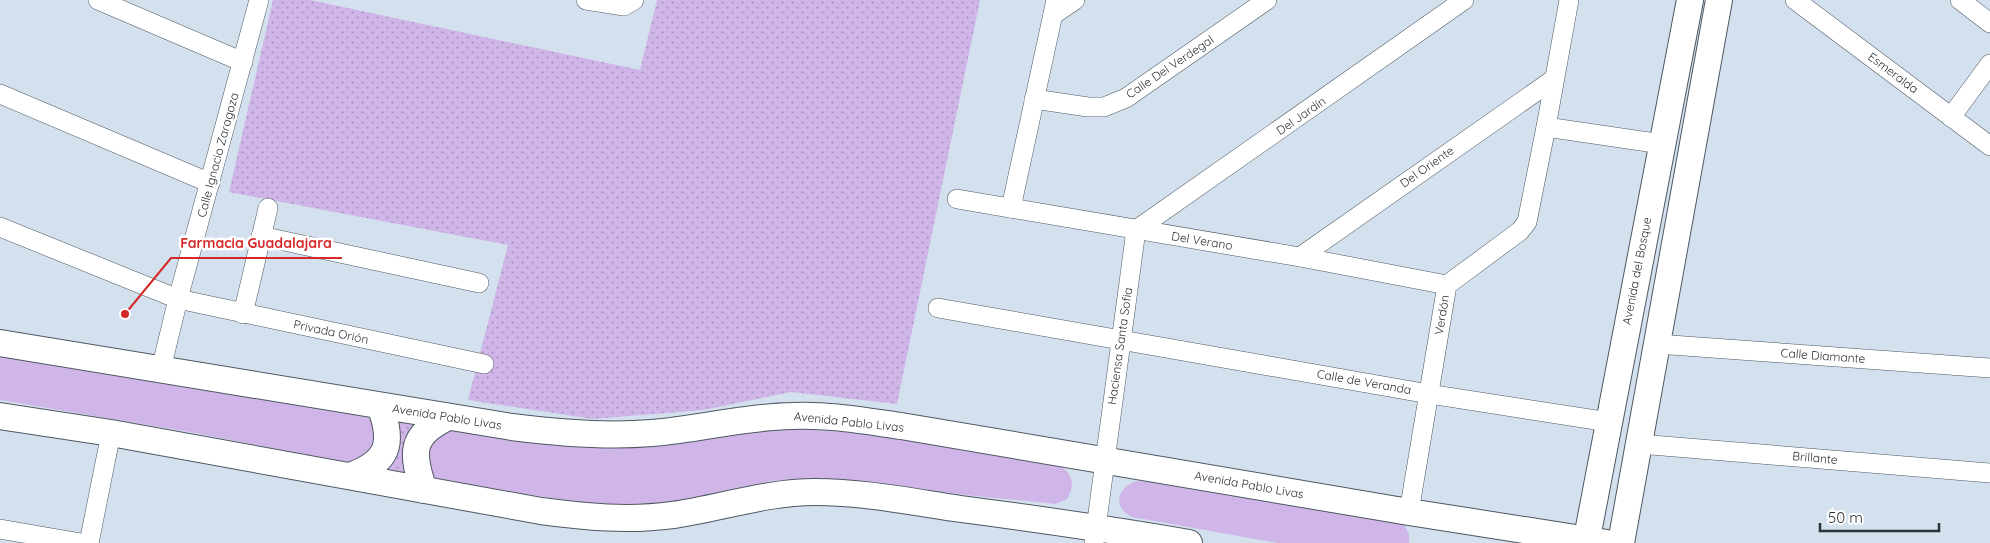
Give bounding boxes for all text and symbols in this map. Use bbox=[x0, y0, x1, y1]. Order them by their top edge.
street label: Calle Del Verdegal bbox=[1123, 32, 1216, 101]
street label: Esmeralda bbox=[1865, 49, 1921, 96]
street label: Calle Ignacio Zaragoza bbox=[194, 91, 241, 219]
street label: Del Jardín bbox=[1273, 93, 1328, 138]
street label: Del Oriente bbox=[1397, 142, 1457, 191]
street label: Avenida del Bosque bbox=[1619, 216, 1654, 326]
street label: Del Verano bbox=[1170, 228, 1234, 253]
callout: Farmacia Guadalajara bbox=[171, 229, 342, 258]
text: Farmacia Guadalajara bbox=[180, 234, 332, 252]
street label: Haciensa Santa Sofia bbox=[1104, 286, 1135, 406]
street label: Verdón bbox=[1431, 294, 1452, 336]
street label: Privada Orión bbox=[292, 316, 370, 347]
street label: Calle Diamante bbox=[1780, 345, 1866, 366]
street label: Calle de Veranda bbox=[1316, 366, 1412, 397]
street label: Avenida Pablo Livas bbox=[391, 400, 503, 433]
street label: Avenida Pablo Livas bbox=[793, 408, 905, 435]
street label: Brillante bbox=[1792, 448, 1839, 467]
street label: Avenida Pablo Livas bbox=[1193, 468, 1305, 502]
scale bar bbox=[1820, 500, 1939, 532]
text: 50 m bbox=[1828, 508, 1863, 527]

